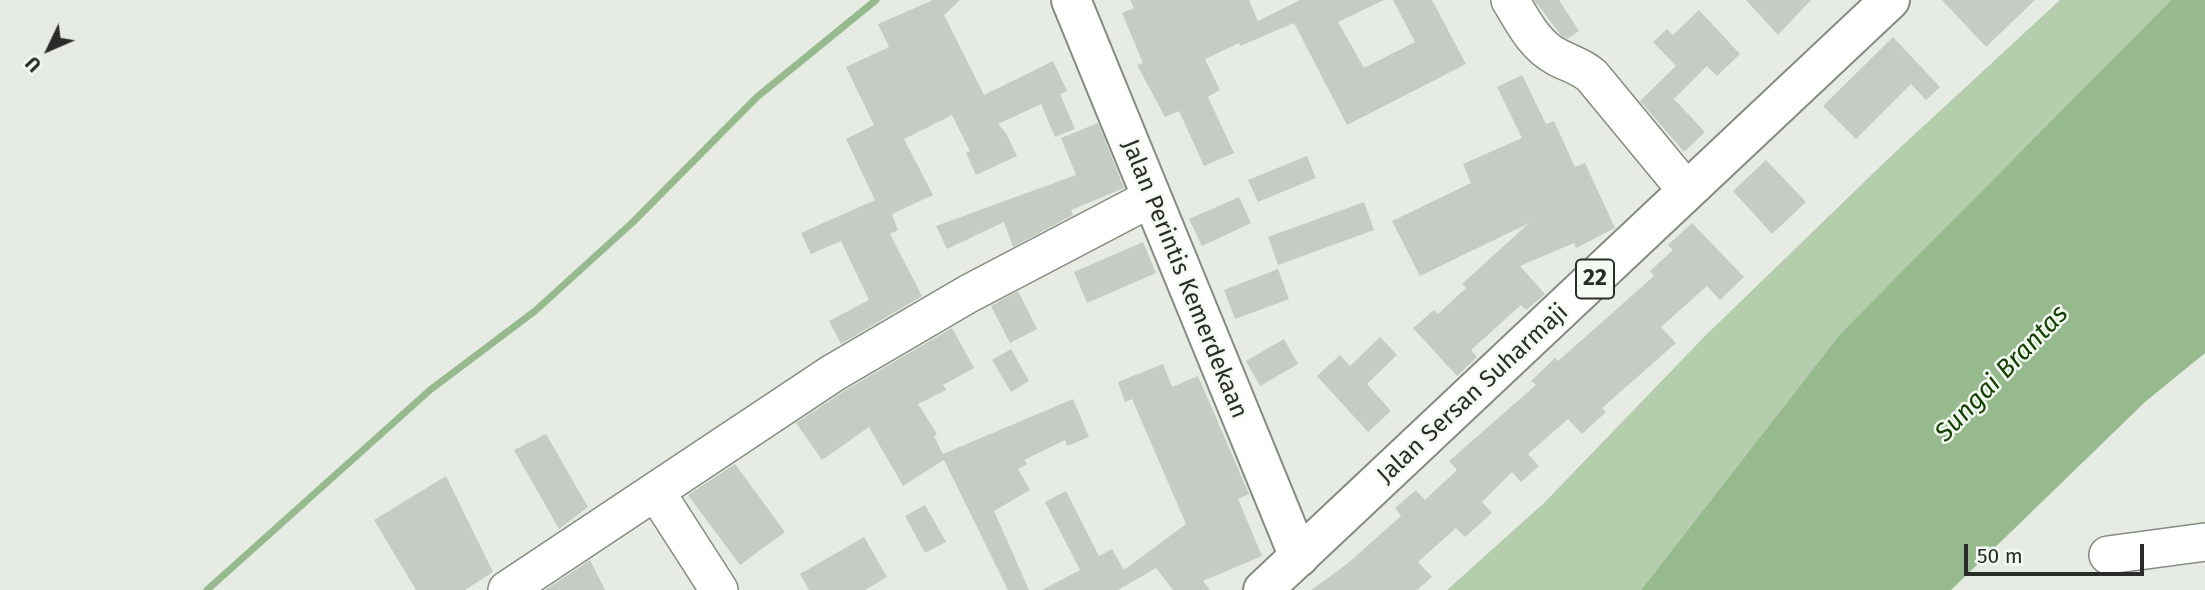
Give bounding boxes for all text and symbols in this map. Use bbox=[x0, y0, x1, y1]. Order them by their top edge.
north arrow bbox=[14, 14, 84, 84]
text: U bbox=[21, 51, 46, 76]
street label: Jalan Perintis Kemerdekaan bbox=[1115, 135, 1253, 423]
road number: 22 bbox=[1576, 260, 1614, 298]
street label: Jalan Sersan Suharmaji bbox=[1372, 298, 1574, 490]
water label: Sungai Brantas bbox=[1929, 299, 2075, 449]
scale bar bbox=[1967, 530, 2147, 574]
text: 50 m bbox=[1977, 543, 2023, 569]

